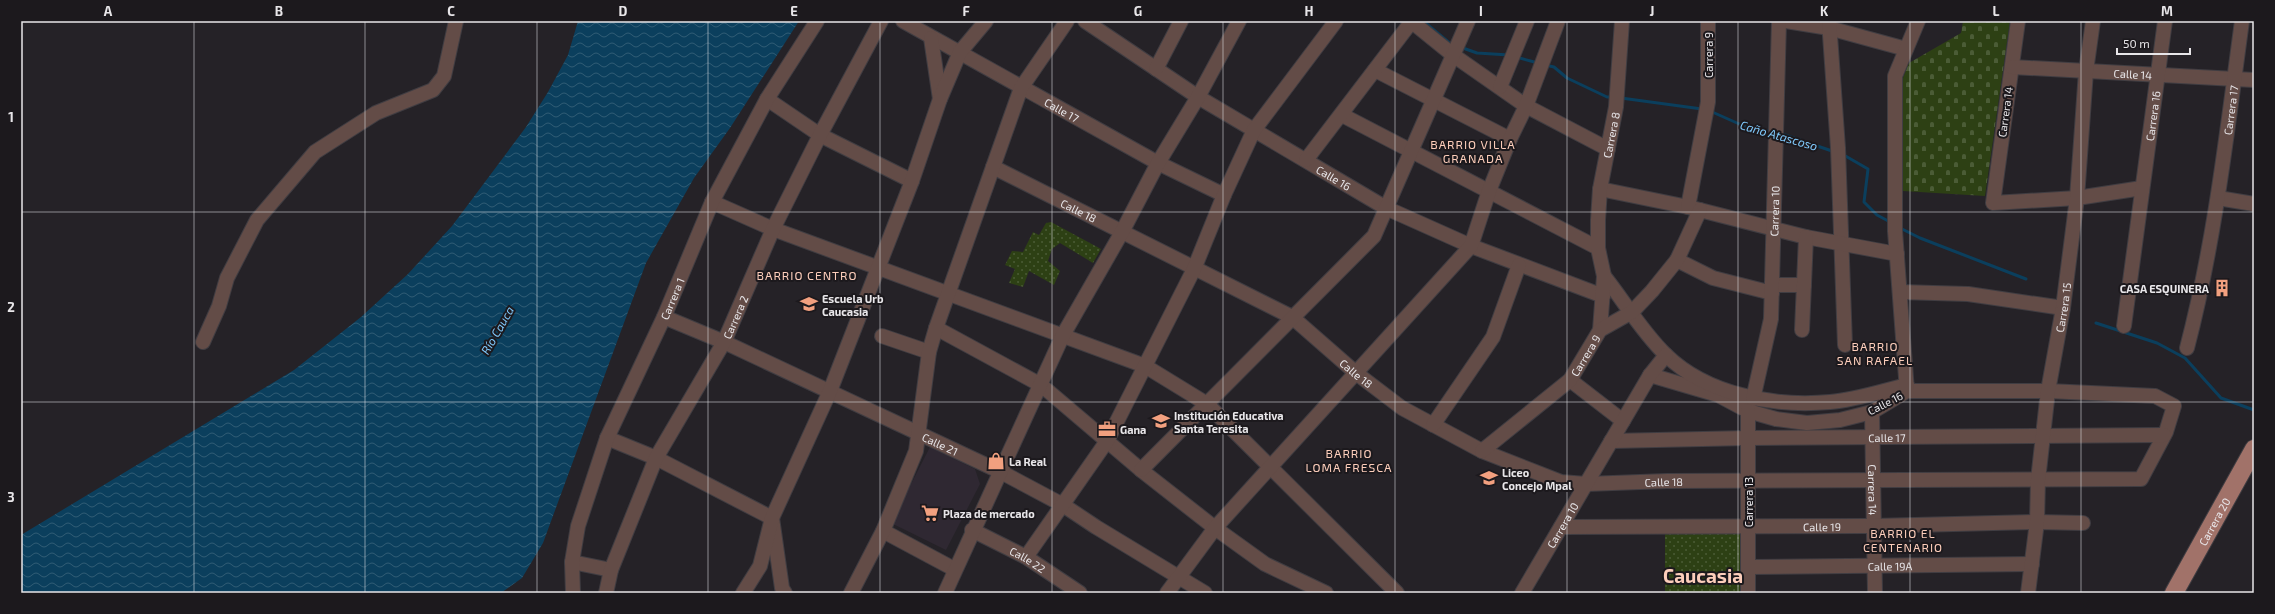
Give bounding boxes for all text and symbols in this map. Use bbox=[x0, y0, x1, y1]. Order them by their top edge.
text: A bbox=[104, 3, 113, 19]
text: B bbox=[275, 3, 283, 19]
text: C bbox=[447, 3, 455, 19]
text: D bbox=[619, 3, 628, 19]
text: E bbox=[790, 3, 798, 19]
text: F bbox=[962, 3, 970, 19]
text: G bbox=[1134, 3, 1142, 19]
text: H bbox=[1305, 3, 1314, 19]
text: I bbox=[1479, 3, 1483, 19]
text: J bbox=[1650, 3, 1654, 19]
text: K bbox=[1820, 3, 1829, 19]
text: L bbox=[1993, 3, 2000, 19]
text: M bbox=[2161, 3, 2173, 19]
scale bar bbox=[2117, 30, 2190, 56]
street label: Carrera 9 bbox=[1702, 32, 1715, 78]
text: 50 m bbox=[2123, 36, 2150, 50]
street label: Calle 14 bbox=[2113, 66, 2153, 81]
street label: Carrera 17 bbox=[2220, 84, 2240, 136]
street label: Carrera 14 bbox=[1995, 86, 2015, 138]
street label: Carrera 16 bbox=[2142, 90, 2162, 142]
street label: Calle 17 bbox=[1043, 95, 1082, 124]
text: 1 bbox=[8, 109, 14, 125]
street label: Carrera 8 bbox=[1600, 111, 1621, 159]
water label: Caño Atascoso bbox=[1739, 117, 1819, 153]
district label: BARRIO VILLA GRANADA bbox=[1430, 137, 1516, 165]
street label: Calle 16 bbox=[1314, 162, 1354, 192]
street label: Carrera 10 bbox=[1767, 185, 1781, 237]
street label: Calle 18 bbox=[1059, 196, 1099, 224]
district label: BARRIO CENTRO bbox=[757, 268, 858, 282]
street label: Carrera 1 bbox=[657, 276, 686, 321]
building icon: CASA ESQUINERA bbox=[2212, 278, 2232, 298]
street label: Carrera 15 bbox=[2052, 282, 2073, 333]
place label: CASA ESQUINERA bbox=[2120, 282, 2210, 296]
place label: Escuela Urb Caucasia bbox=[822, 292, 884, 318]
street label: Carrera 2 bbox=[720, 293, 750, 341]
school or university icon: Escuela Urb Caucasia bbox=[799, 294, 819, 314]
text: 2 bbox=[7, 299, 15, 315]
water label: Río Cauca bbox=[478, 304, 516, 356]
street label: Carrera 9 bbox=[1567, 332, 1602, 378]
district label: BARRIO SAN RAFAEL bbox=[1837, 339, 1913, 367]
street label: Calle 18 bbox=[1338, 356, 1376, 390]
street label: Calle 16 bbox=[1865, 389, 1905, 417]
place label: Institución Educativa Santa Teresita bbox=[1174, 409, 1284, 435]
school or university icon: Institución Educativa Santa Teresita bbox=[1151, 411, 1171, 431]
office icon: Gana bbox=[1097, 419, 1117, 439]
place label: Gana bbox=[1120, 423, 1146, 436]
street label: Calle 21 bbox=[920, 430, 960, 457]
street label: Calle 17 bbox=[1868, 430, 1906, 444]
district label: BARRIO LOMA FRESCA bbox=[1305, 446, 1393, 474]
shop icon: La Real bbox=[986, 451, 1006, 471]
place label: La Real bbox=[1009, 455, 1047, 468]
street label: Carrera 14 bbox=[1866, 464, 1880, 516]
place label: Liceo Concejo Mpal bbox=[1502, 466, 1572, 493]
school or university icon: Liceo Concejo Mpal bbox=[1479, 468, 1499, 488]
street label: Calle 18 bbox=[1644, 474, 1683, 488]
street label: Carrera 13 bbox=[1742, 477, 1755, 527]
text: 3 bbox=[7, 489, 15, 505]
street label: Carrera 20 bbox=[2195, 495, 2232, 548]
street label: Carrera 10 bbox=[1544, 500, 1580, 550]
supermarket icon: Plaza de mercado bbox=[920, 503, 940, 523]
place label: Plaza de mercado bbox=[943, 507, 1035, 520]
street label: Calle 19 bbox=[1803, 520, 1841, 533]
district label: BARRIO EL CENTENARIO bbox=[1863, 526, 1943, 554]
street label: Calle 22 bbox=[1008, 543, 1048, 575]
street label: Calle 19A bbox=[1868, 559, 1913, 572]
district label: Caucasia bbox=[1663, 564, 1743, 587]

